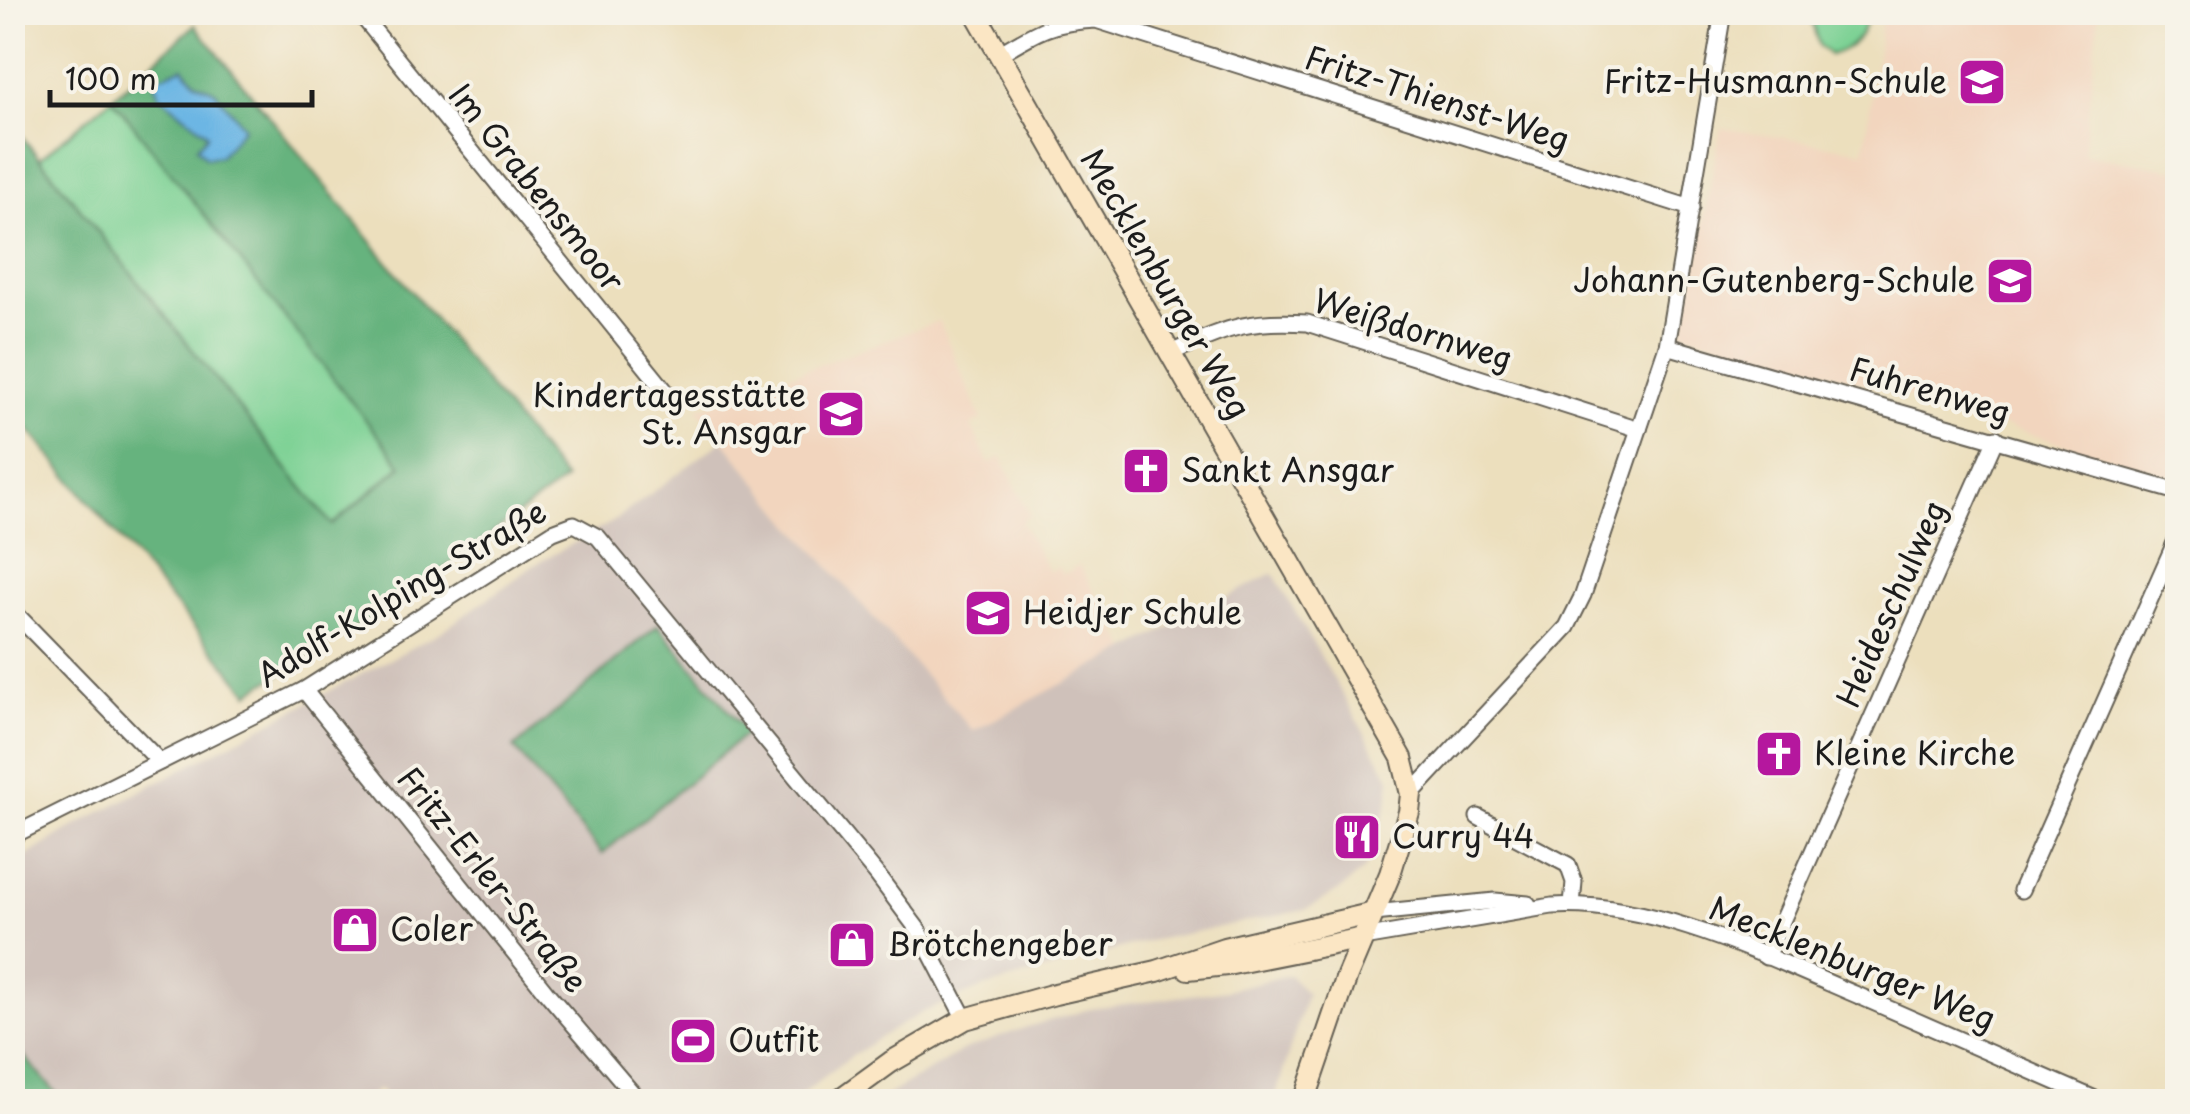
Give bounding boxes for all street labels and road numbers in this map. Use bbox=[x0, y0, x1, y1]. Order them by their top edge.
street label: Fritz-Thienst-Weg bbox=[1299, 32, 1576, 162]
street label: Im Grabensmoor bbox=[438, 72, 637, 302]
street label: Mecklenburger Weg bbox=[1070, 139, 1264, 427]
street label: Weißdornweg bbox=[1308, 275, 1519, 381]
street label: Fuhrenweg bbox=[1844, 343, 2017, 435]
street label: Adolf-Kolping-Straße bbox=[247, 487, 555, 698]
street label: Heideschulweg bbox=[1823, 492, 1957, 715]
street label: Fritz-Erler-Straße bbox=[387, 755, 600, 1002]
street label: Mecklenburger Weg bbox=[1702, 883, 2003, 1042]

